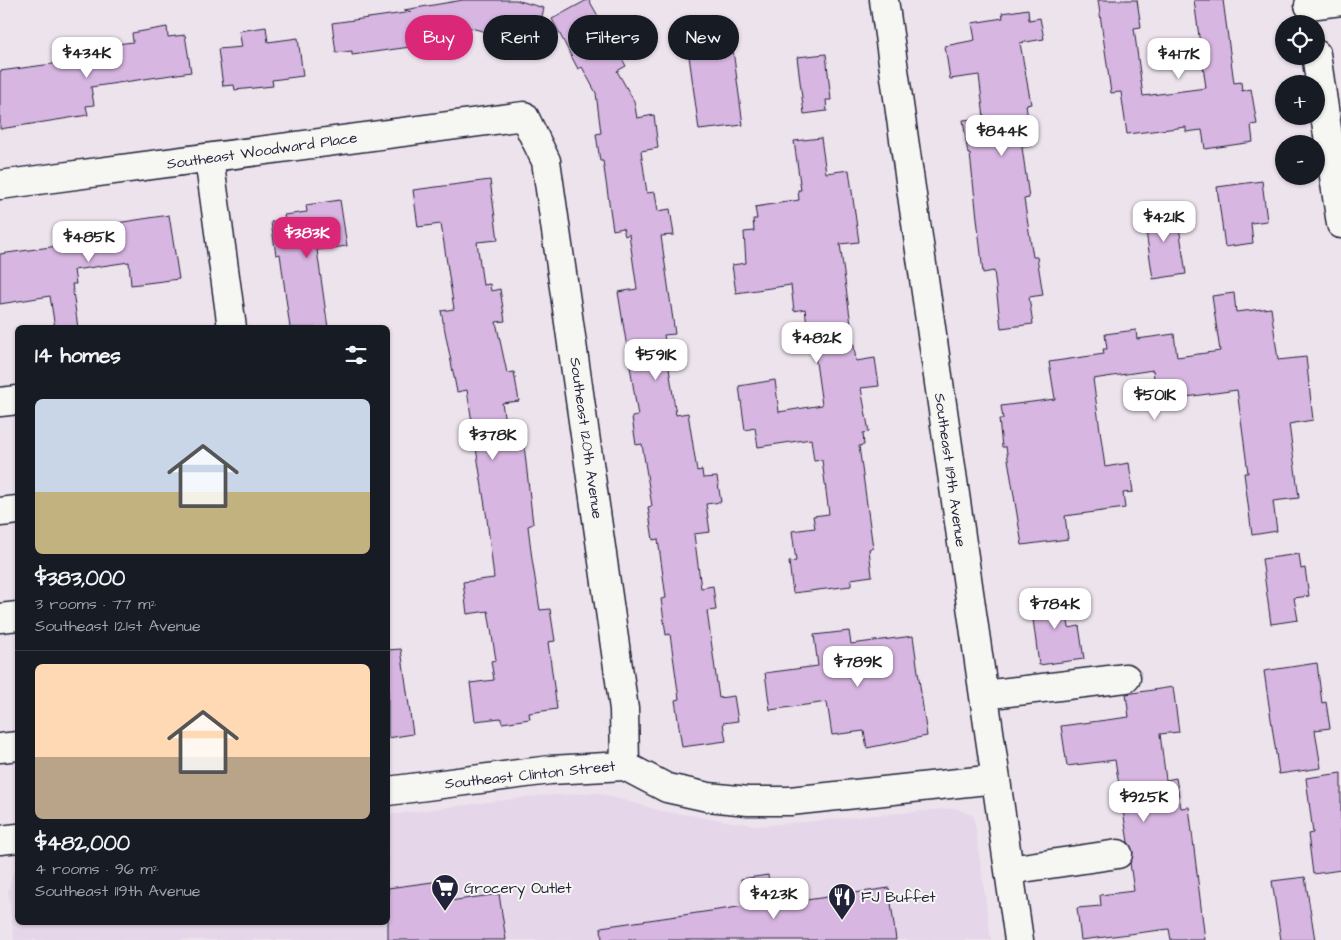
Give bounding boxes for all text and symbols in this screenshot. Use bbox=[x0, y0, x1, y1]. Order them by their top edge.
chip: Buy bbox=[405, 15, 473, 60]
chip: Rent bbox=[483, 15, 558, 60]
chip: Filters bbox=[568, 15, 658, 60]
chip: New bbox=[668, 15, 739, 60]
map controls bbox=[1275, 15, 1325, 185]
button: locate bbox=[1275, 15, 1325, 65]
pin: $434K bbox=[52, 36, 122, 79]
pin: $417K bbox=[1144, 38, 1214, 80]
text: $434K bbox=[63, 42, 111, 64]
text: $417K bbox=[1158, 43, 1200, 65]
button: + bbox=[1275, 75, 1325, 125]
pin: $844K bbox=[967, 114, 1037, 157]
text: $844K bbox=[977, 120, 1027, 142]
street label: Southeast Woodward Place bbox=[165, 127, 359, 175]
button: − bbox=[1275, 135, 1325, 185]
pin: $421K bbox=[1129, 200, 1199, 243]
text: $421K bbox=[1144, 206, 1184, 228]
pin: $383K bbox=[272, 216, 342, 259]
pin: $485K bbox=[54, 220, 124, 263]
text: $383K bbox=[284, 222, 330, 244]
text: $485K bbox=[63, 226, 115, 248]
pin: $482K bbox=[782, 322, 852, 364]
text: $482K bbox=[792, 327, 842, 349]
pin: $591K bbox=[621, 338, 691, 381]
text: 14 homes bbox=[35, 341, 121, 370]
icon: filters bbox=[342, 341, 370, 369]
text: $591K bbox=[635, 344, 677, 366]
street label: Southeast 120th Avenue bbox=[564, 356, 608, 520]
pin: $501K bbox=[1120, 378, 1190, 421]
text: $501K bbox=[1134, 384, 1176, 406]
street label: Southeast 119th Avenue bbox=[929, 392, 971, 548]
pin: $378K bbox=[458, 418, 528, 461]
text: $378K bbox=[470, 424, 516, 446]
icon: home bbox=[158, 431, 248, 521]
text: $383,000 bbox=[35, 564, 125, 593]
pin: $784K bbox=[1020, 588, 1090, 630]
text: 3 rooms · 77 m² bbox=[35, 593, 156, 615]
text: $784K bbox=[1030, 593, 1080, 615]
text: Southeast 121st Avenue bbox=[35, 615, 201, 637]
pin: $789K bbox=[823, 646, 893, 688]
text: $789K bbox=[834, 651, 882, 673]
icon: home bbox=[158, 697, 248, 787]
street label: Southeast Clinton Street bbox=[444, 756, 616, 794]
pin: $925K bbox=[1109, 780, 1179, 823]
text: $925K bbox=[1120, 786, 1168, 808]
text: $482,000 bbox=[35, 829, 130, 858]
text: 4 rooms · 96 m² bbox=[35, 858, 159, 880]
supermarket icon: Grocery Outlet bbox=[430, 873, 460, 912]
place label: Grocery Outlet bbox=[464, 878, 572, 900]
pin: $423K bbox=[739, 878, 809, 920]
text: Southeast 119th Avenue bbox=[35, 880, 200, 902]
restaurant icon: FJ Buffet bbox=[827, 882, 857, 921]
text: $423K bbox=[751, 883, 797, 905]
place label: FJ Buffet bbox=[861, 887, 936, 908]

